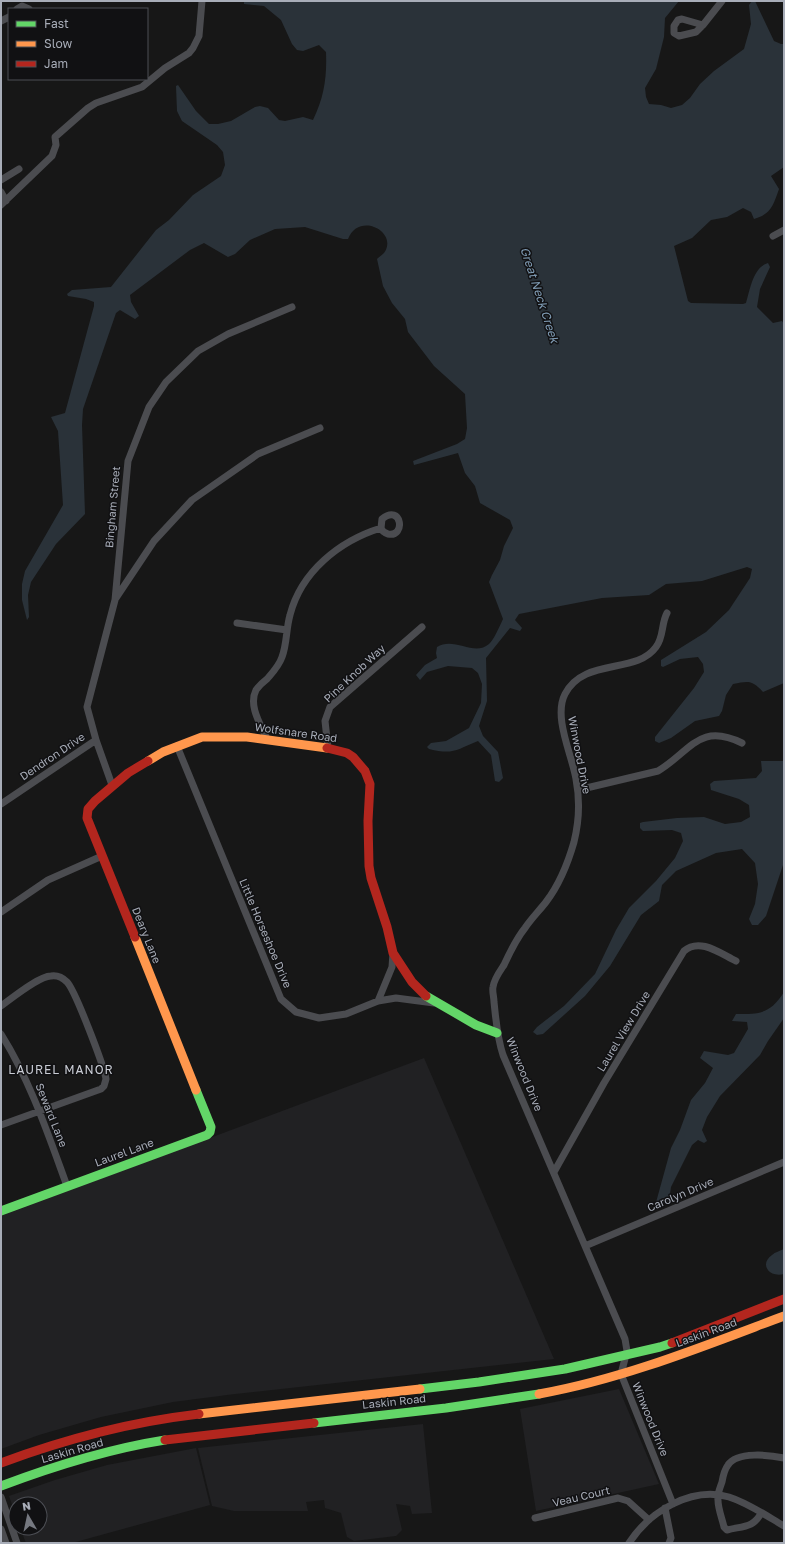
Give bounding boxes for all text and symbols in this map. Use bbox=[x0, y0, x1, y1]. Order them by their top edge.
legend bbox=[8, 8, 148, 80]
text: Fast bbox=[44, 16, 69, 31]
text: Slow bbox=[44, 36, 72, 51]
text: Jam bbox=[44, 56, 68, 71]
water label: Great Neck Creek bbox=[517, 245, 563, 346]
street label: Bingham Street bbox=[102, 466, 122, 548]
street label: Pine Knob Way bbox=[321, 641, 387, 705]
street label: Winwood Drive bbox=[566, 715, 594, 795]
street label: Wolfsnare Road bbox=[254, 720, 338, 744]
street label: Dendron Drive bbox=[17, 730, 87, 782]
street label: Little Horseshoe Drive bbox=[237, 876, 295, 990]
street label: Deary Lane bbox=[130, 905, 164, 965]
street label: Laurel View Drive bbox=[594, 988, 652, 1074]
street label: Winwood Drive bbox=[504, 1035, 546, 1113]
district label: LAUREL MANOR bbox=[8, 1062, 114, 1077]
street label: Seward Lane bbox=[33, 1081, 71, 1149]
street label: Laurel Lane bbox=[93, 1135, 155, 1169]
street label: Carolyn Drive bbox=[645, 1174, 715, 1214]
street label: Laskin Road bbox=[674, 1315, 738, 1349]
street label: Winwood Drive bbox=[630, 1380, 672, 1458]
street label: Laskin Road bbox=[361, 1391, 427, 1411]
street label: Laskin Road bbox=[39, 1435, 105, 1465]
street label: Veau Court bbox=[551, 1483, 611, 1509]
north arrow bbox=[8, 1496, 48, 1536]
text: N bbox=[21, 1499, 32, 1513]

